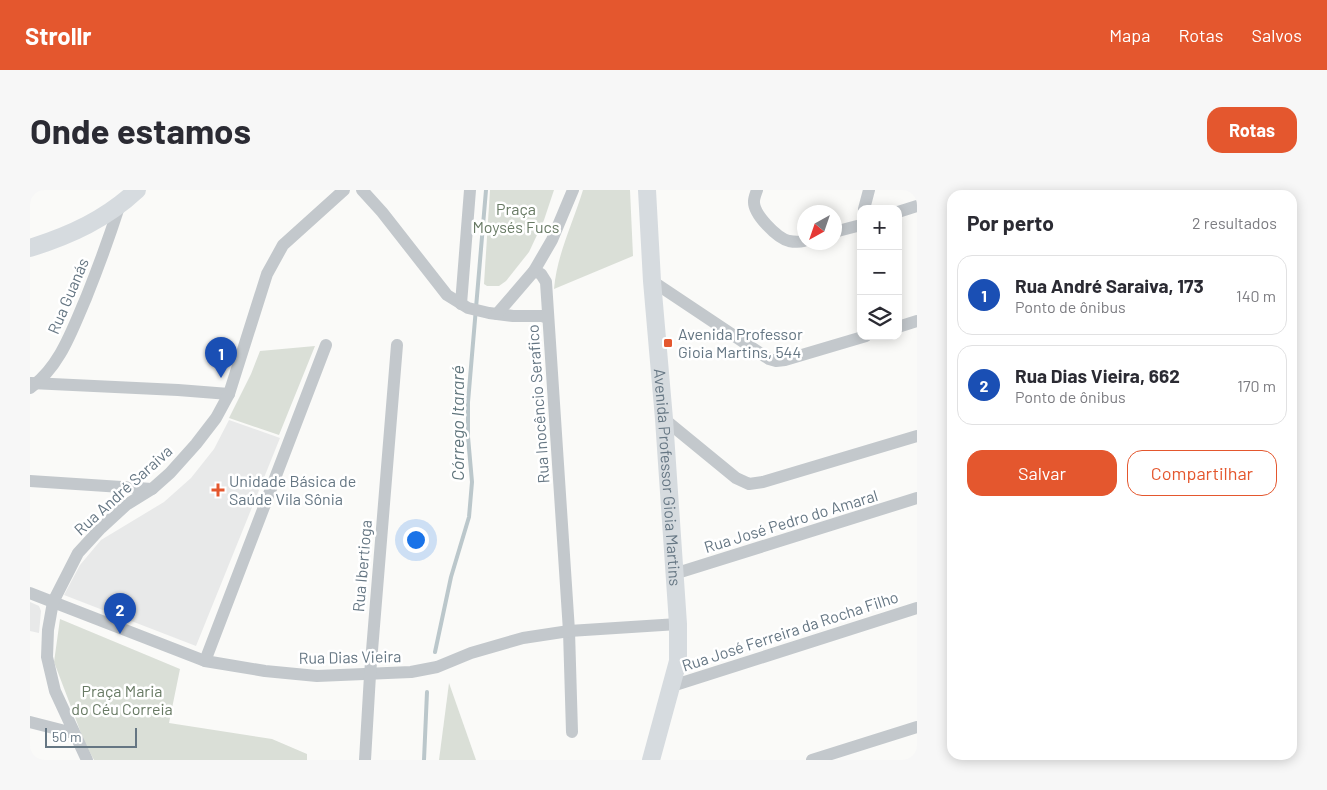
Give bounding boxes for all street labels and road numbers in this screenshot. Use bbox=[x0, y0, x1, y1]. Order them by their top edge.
street label: Rua Guanás bbox=[43, 255, 92, 337]
street label: Rua Inocêncio Serafico bbox=[522, 324, 553, 484]
street label: Avenida Professor Gioia Martins bbox=[651, 368, 685, 587]
street label: Rua André Saraiva bbox=[70, 441, 176, 539]
street label: Rua José Pedro do Amaral bbox=[702, 485, 880, 556]
street label: Rua Ibertioga bbox=[348, 519, 375, 613]
street label: Rua José Ferreira da Rocha Filho bbox=[679, 587, 900, 675]
street label: Rua Dias Vieira bbox=[298, 646, 402, 667]

